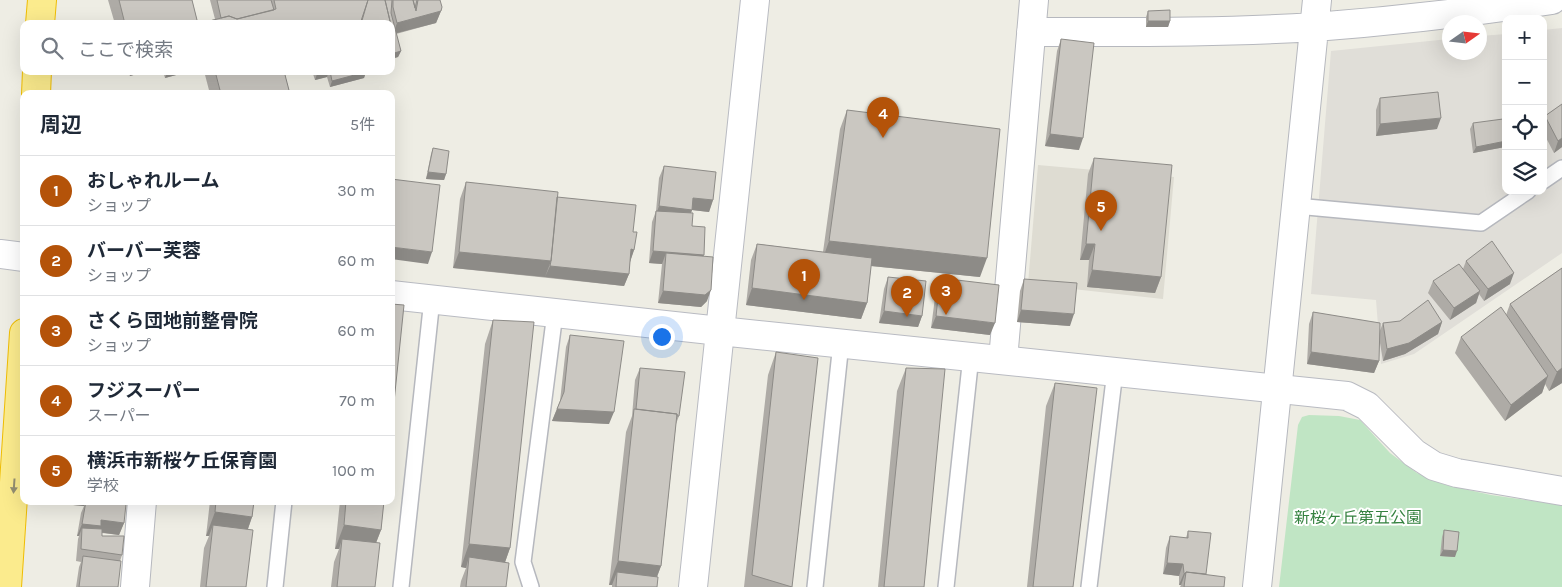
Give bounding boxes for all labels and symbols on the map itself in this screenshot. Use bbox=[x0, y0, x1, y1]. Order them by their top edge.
north arrow bbox=[1442, 15, 1487, 60]
pin: 4 bbox=[867, 97, 899, 138]
pin: 5 bbox=[1085, 190, 1117, 231]
pin: 1 bbox=[788, 259, 820, 300]
pin: 3 bbox=[930, 274, 962, 315]
pin: 2 bbox=[891, 276, 923, 317]
your location bbox=[649, 324, 675, 350]
one-way arrow bbox=[9, 478, 17, 494]
park label: 新桜ヶ丘第五公園 bbox=[1294, 508, 1422, 527]

